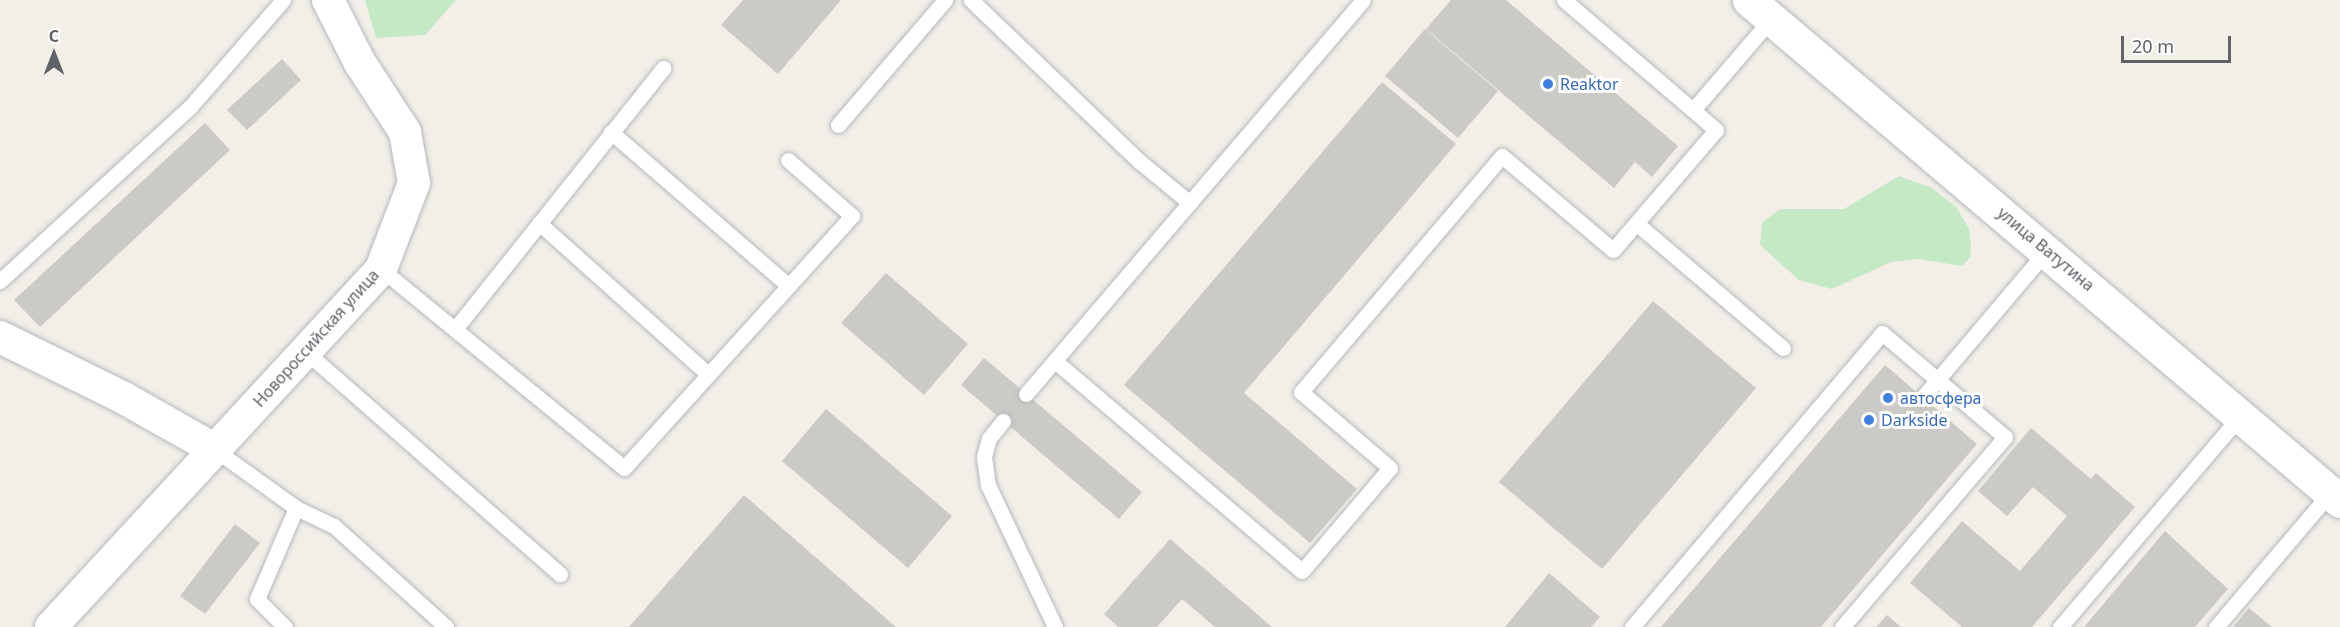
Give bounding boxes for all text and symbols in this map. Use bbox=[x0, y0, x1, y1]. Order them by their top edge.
north arrow bbox=[24, 24, 84, 84]
scale bar bbox=[2124, 24, 2234, 62]
text: С bbox=[49, 25, 59, 47]
text: 20 m bbox=[2132, 34, 2174, 58]
place label: Reaktor bbox=[1560, 74, 1619, 94]
marker: Reaktor bbox=[1541, 77, 1555, 91]
street label: улица Ватутина bbox=[1994, 203, 2098, 295]
street label: Новороссийская улица bbox=[249, 265, 383, 411]
place label: автосфера bbox=[1900, 388, 1982, 408]
marker: автосфера bbox=[1881, 391, 1895, 405]
place label: Darkside bbox=[1881, 410, 1947, 430]
marker: Darkside bbox=[1862, 413, 1876, 427]

